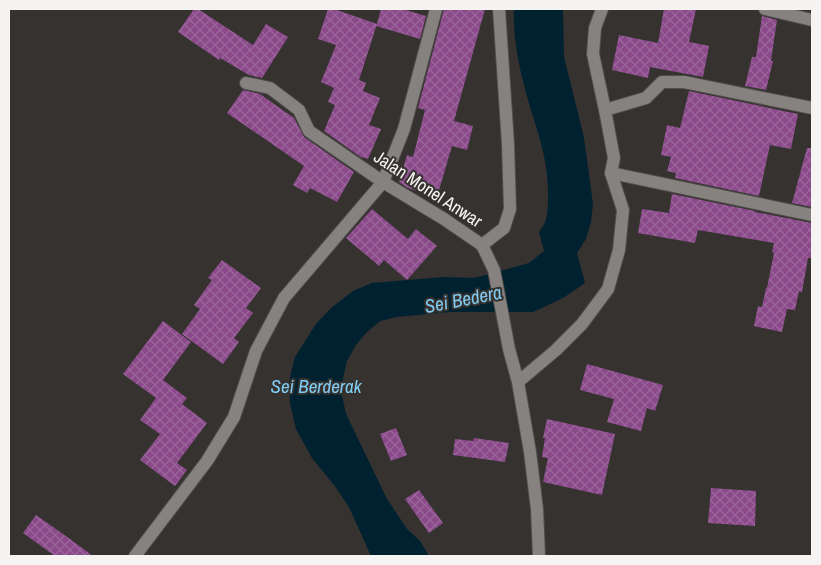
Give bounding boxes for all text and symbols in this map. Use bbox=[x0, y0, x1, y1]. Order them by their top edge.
street label: Jalan Monel Anwar bbox=[369, 144, 487, 233]
water label: Sei Bedera bbox=[422, 279, 504, 319]
water label: Sei Berderak bbox=[271, 373, 363, 399]

